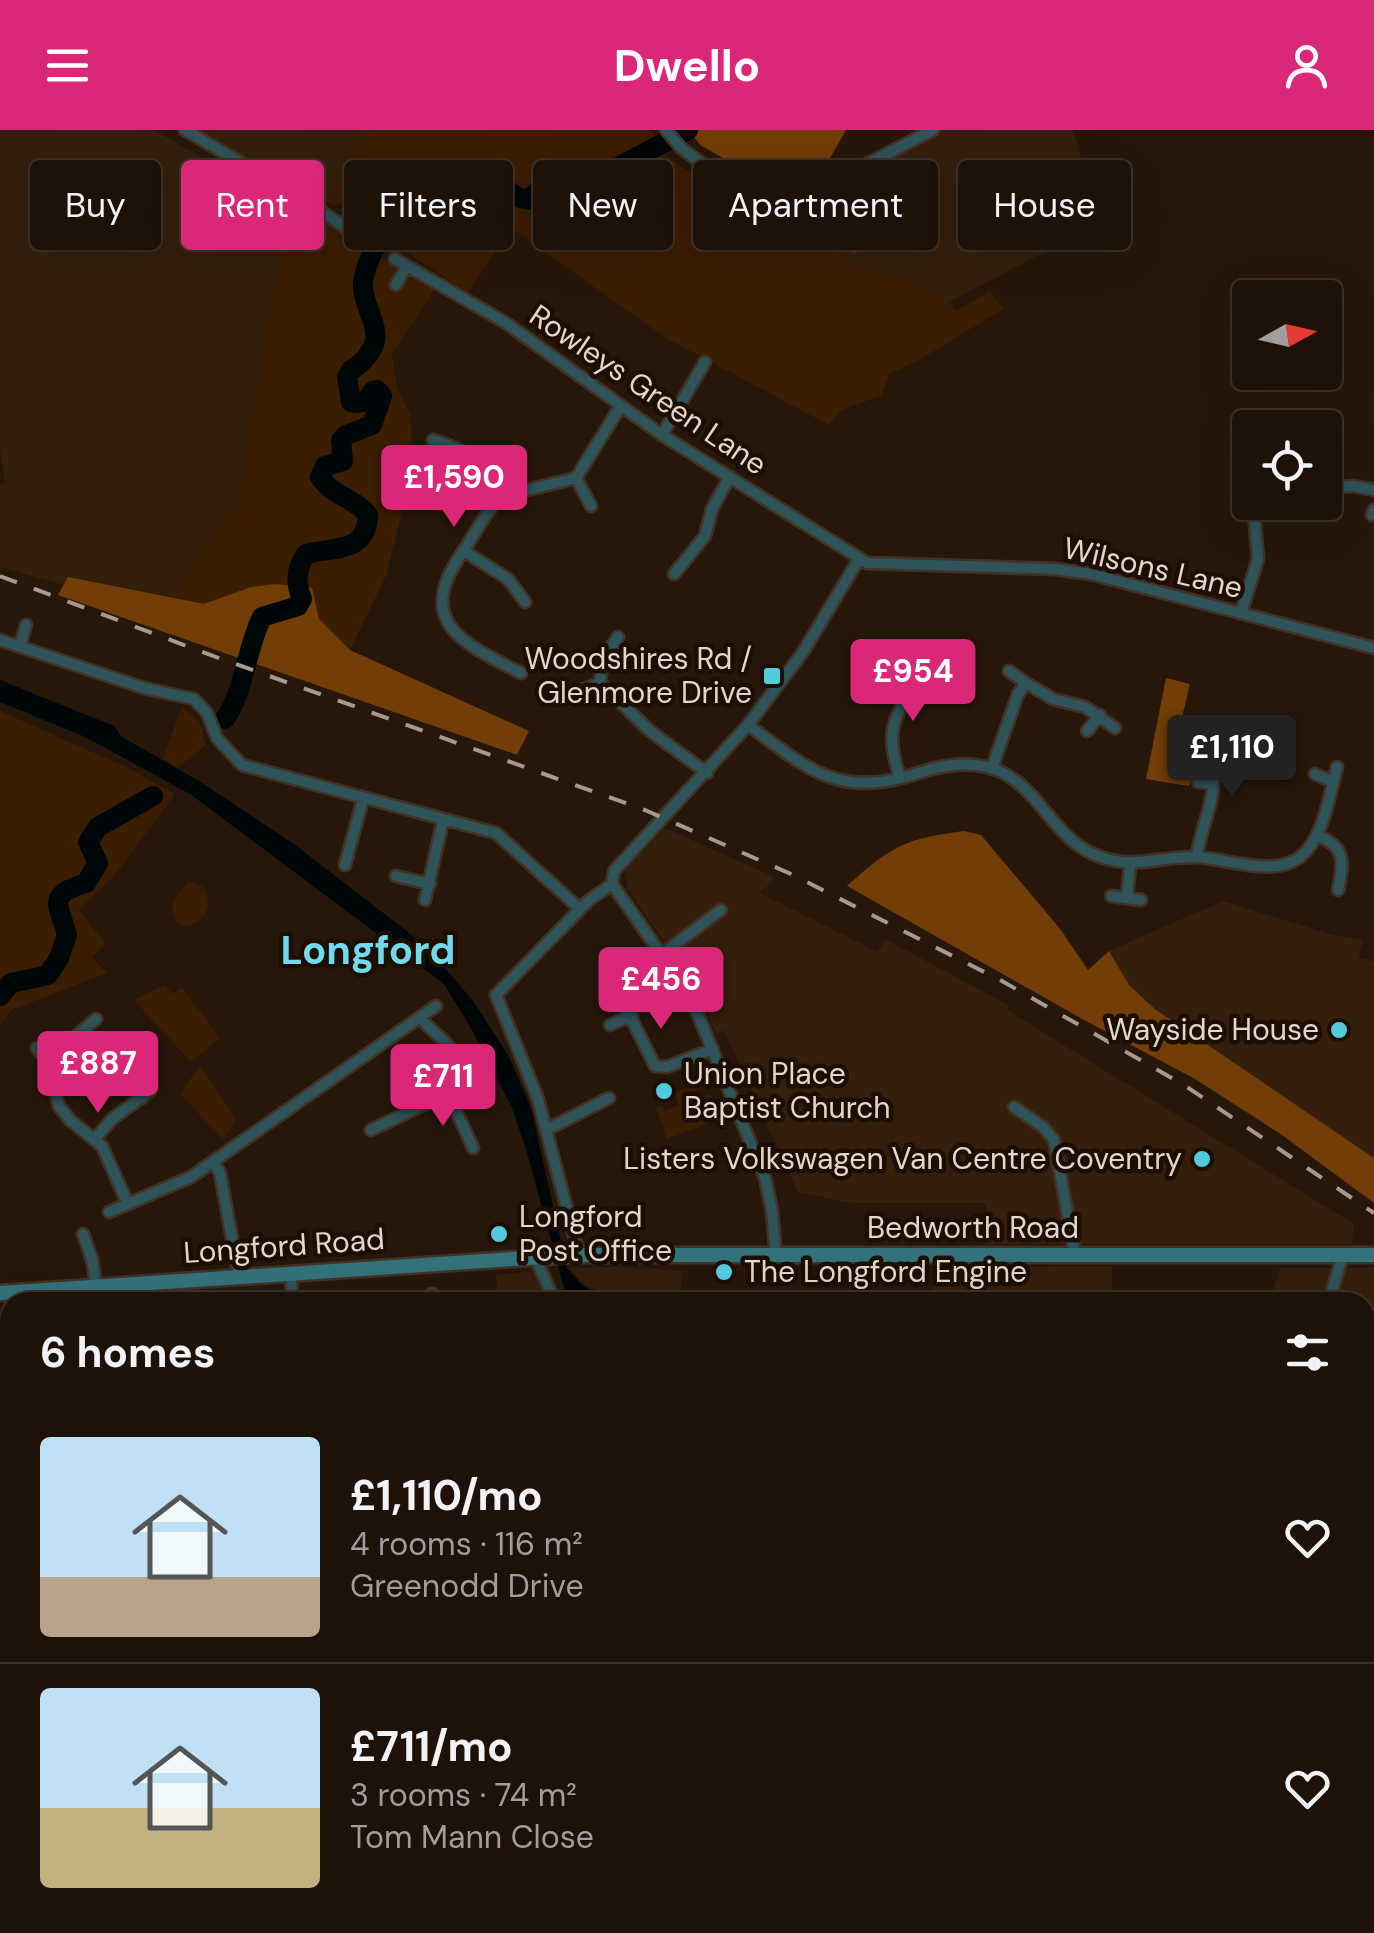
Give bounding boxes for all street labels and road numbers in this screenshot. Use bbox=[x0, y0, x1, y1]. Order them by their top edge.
street label: Rowleys Green Lane bbox=[522, 296, 774, 483]
street label: Wilsons Lane bbox=[1060, 528, 1246, 607]
street label: Bedworth Road bbox=[867, 1208, 1079, 1247]
street label: Longford Road bbox=[182, 1219, 386, 1272]

